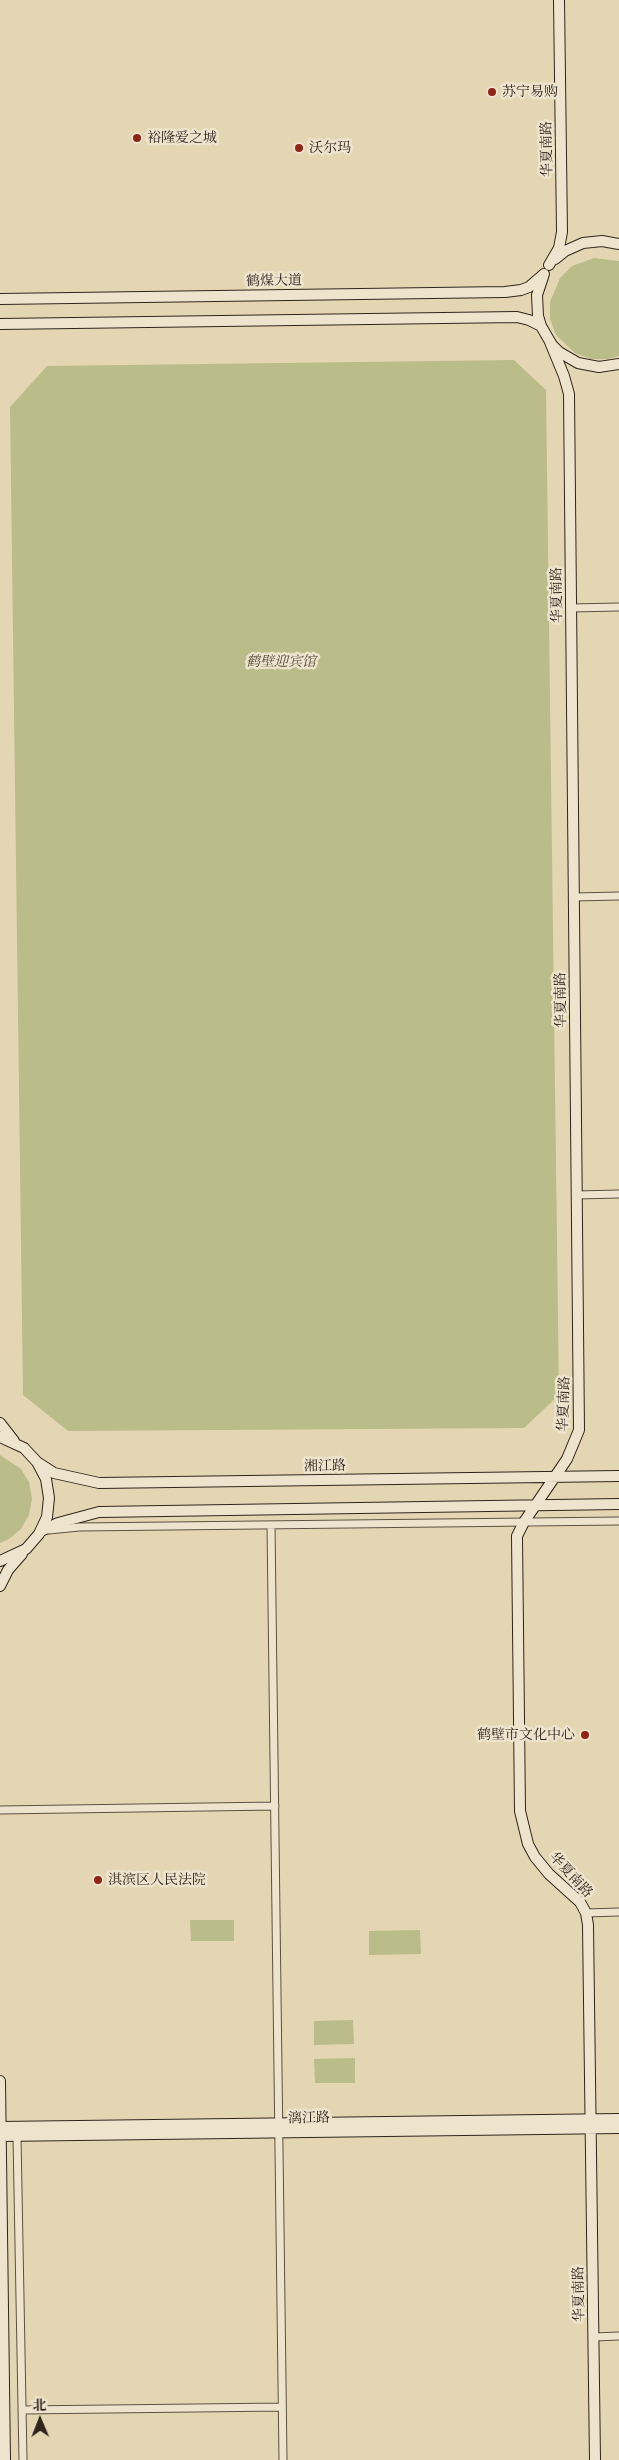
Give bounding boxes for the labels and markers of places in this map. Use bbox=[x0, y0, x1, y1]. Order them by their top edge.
place label: 苏宁易购 bbox=[502, 84, 558, 100]
marker: 苏宁易购 bbox=[486, 86, 498, 98]
place label: 裕隆爱之城 bbox=[147, 130, 217, 146]
marker: 裕隆爱之城 bbox=[131, 132, 143, 144]
place label: 沃尔玛 bbox=[309, 140, 351, 156]
marker: 沃尔玛 bbox=[293, 142, 305, 154]
place label: 鹤壁市文化中心 bbox=[477, 1727, 575, 1743]
marker: 鹤壁市文化中心 bbox=[579, 1729, 591, 1741]
place label: 淇滨区人民法院 bbox=[108, 1872, 206, 1888]
marker: 淇滨区人民法院 bbox=[92, 1874, 104, 1886]

